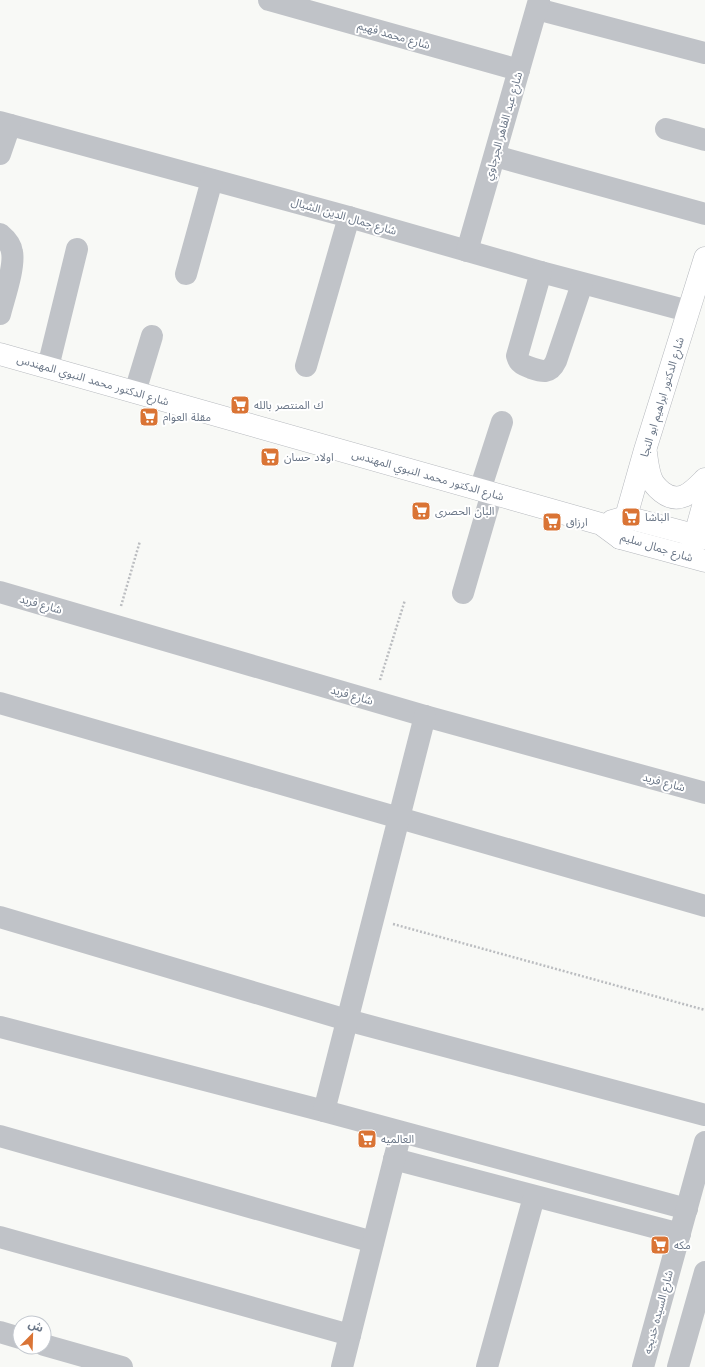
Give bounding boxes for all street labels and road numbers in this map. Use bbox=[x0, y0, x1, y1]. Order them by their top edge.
street label: شارع محمد فهيم bbox=[356, 19, 432, 54]
street label: شارع عبد القاهر الجرجاوي bbox=[482, 70, 528, 182]
street label: شارع جمال الدين الشيال bbox=[289, 195, 398, 239]
street label: شارع الدكتور ابراهيم ابو النجا bbox=[638, 335, 689, 459]
street label: شارع الدكتور محمد النبوي المهندس bbox=[15, 353, 171, 411]
street label: شارع الدكتور محمد النبوي المهندس bbox=[350, 448, 506, 506]
street label: شارع جمال سليم bbox=[619, 530, 695, 567]
street label: شارع فريد bbox=[18, 592, 64, 618]
street label: شارع فريد bbox=[329, 683, 375, 709]
street label: شارع فريد bbox=[641, 771, 687, 795]
street label: شارع السيده خديجه bbox=[641, 1268, 677, 1356]

